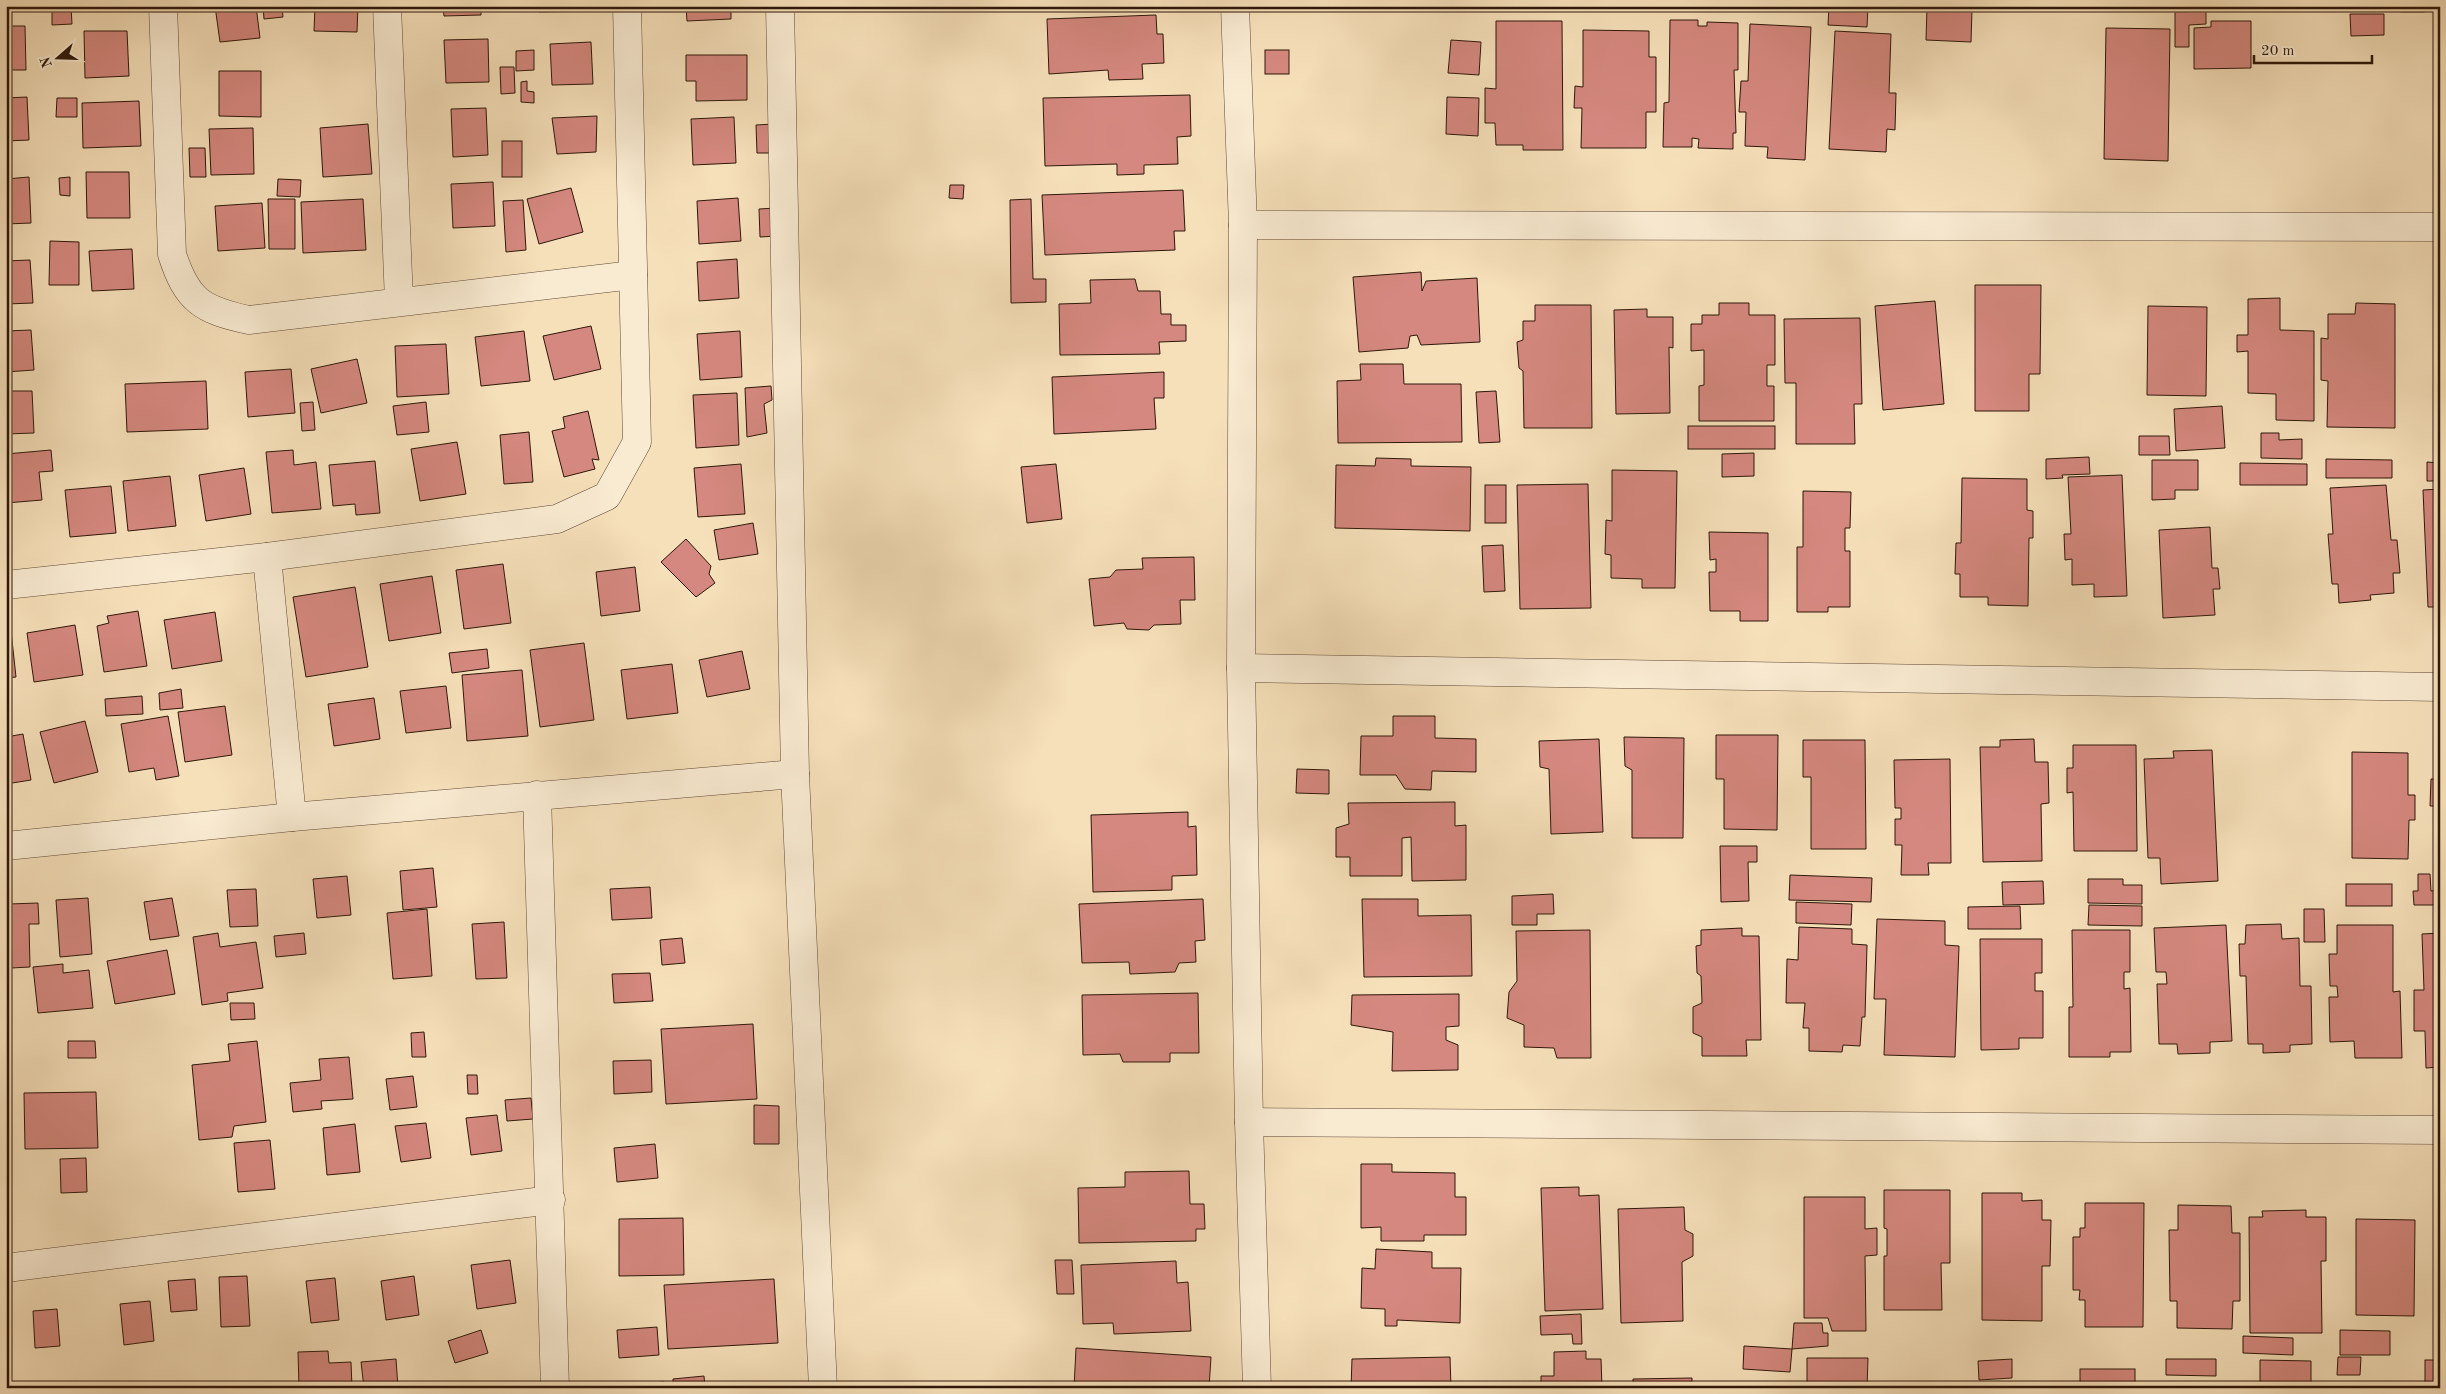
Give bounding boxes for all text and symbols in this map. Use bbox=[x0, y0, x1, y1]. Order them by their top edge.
north arrow bbox=[32, 32, 82, 82]
scale bar bbox=[2254, 32, 2371, 64]
text: 20 m bbox=[2261, 44, 2295, 59]
text: N bbox=[38, 54, 55, 70]

